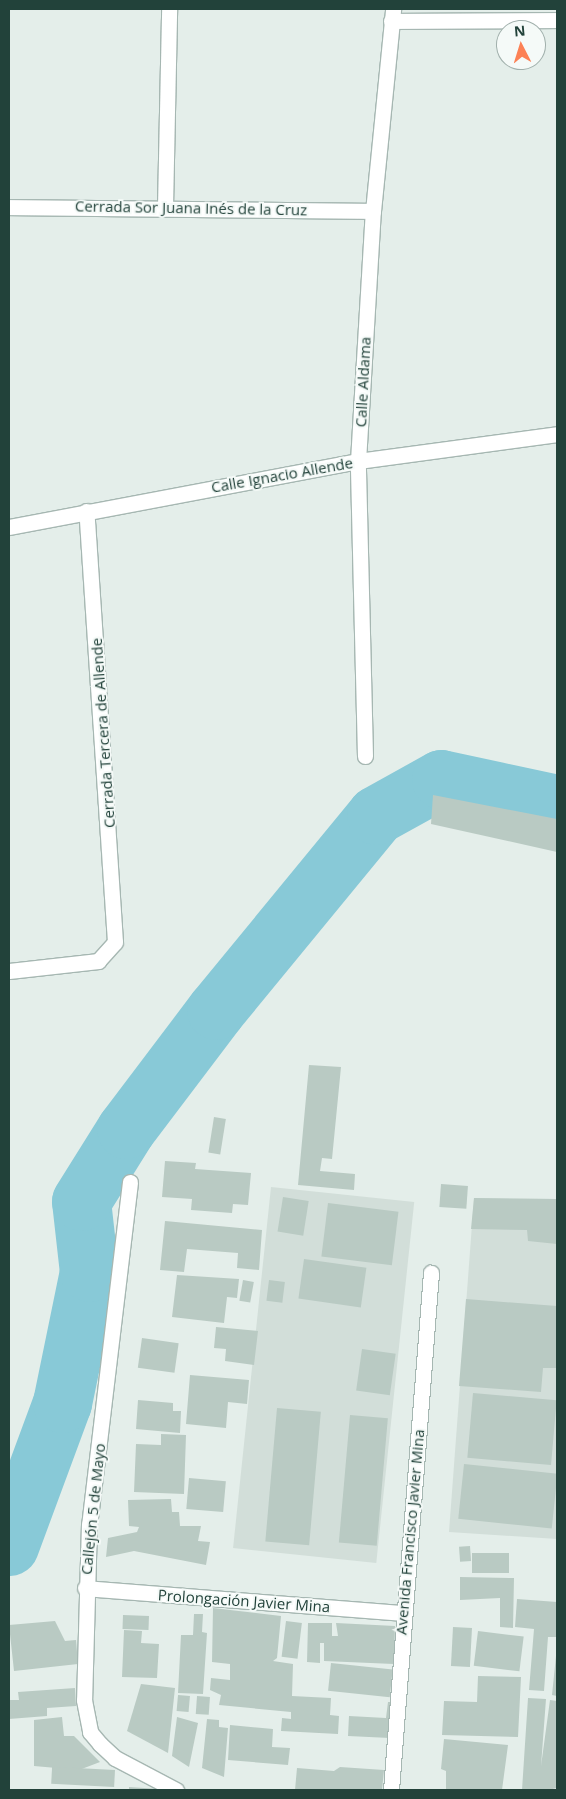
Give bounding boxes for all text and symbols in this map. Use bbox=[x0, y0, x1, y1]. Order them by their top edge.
north arrow bbox=[496, 20, 546, 70]
text: N bbox=[513, 21, 526, 41]
street label: Cerrada Sor Juana Inés de la Cruz bbox=[75, 197, 307, 219]
street label: Calle Aldama bbox=[352, 336, 374, 428]
street label: Calle Ignacio Allende bbox=[210, 454, 354, 496]
street label: Cerrada Tercera de Allende bbox=[87, 637, 119, 829]
street label: Avenida Francisco Javier Mina bbox=[392, 1428, 428, 1636]
street label: Callejón 5 de Mayo bbox=[77, 1442, 109, 1576]
street label: Prolongación Javier Mina bbox=[157, 1586, 331, 1616]

